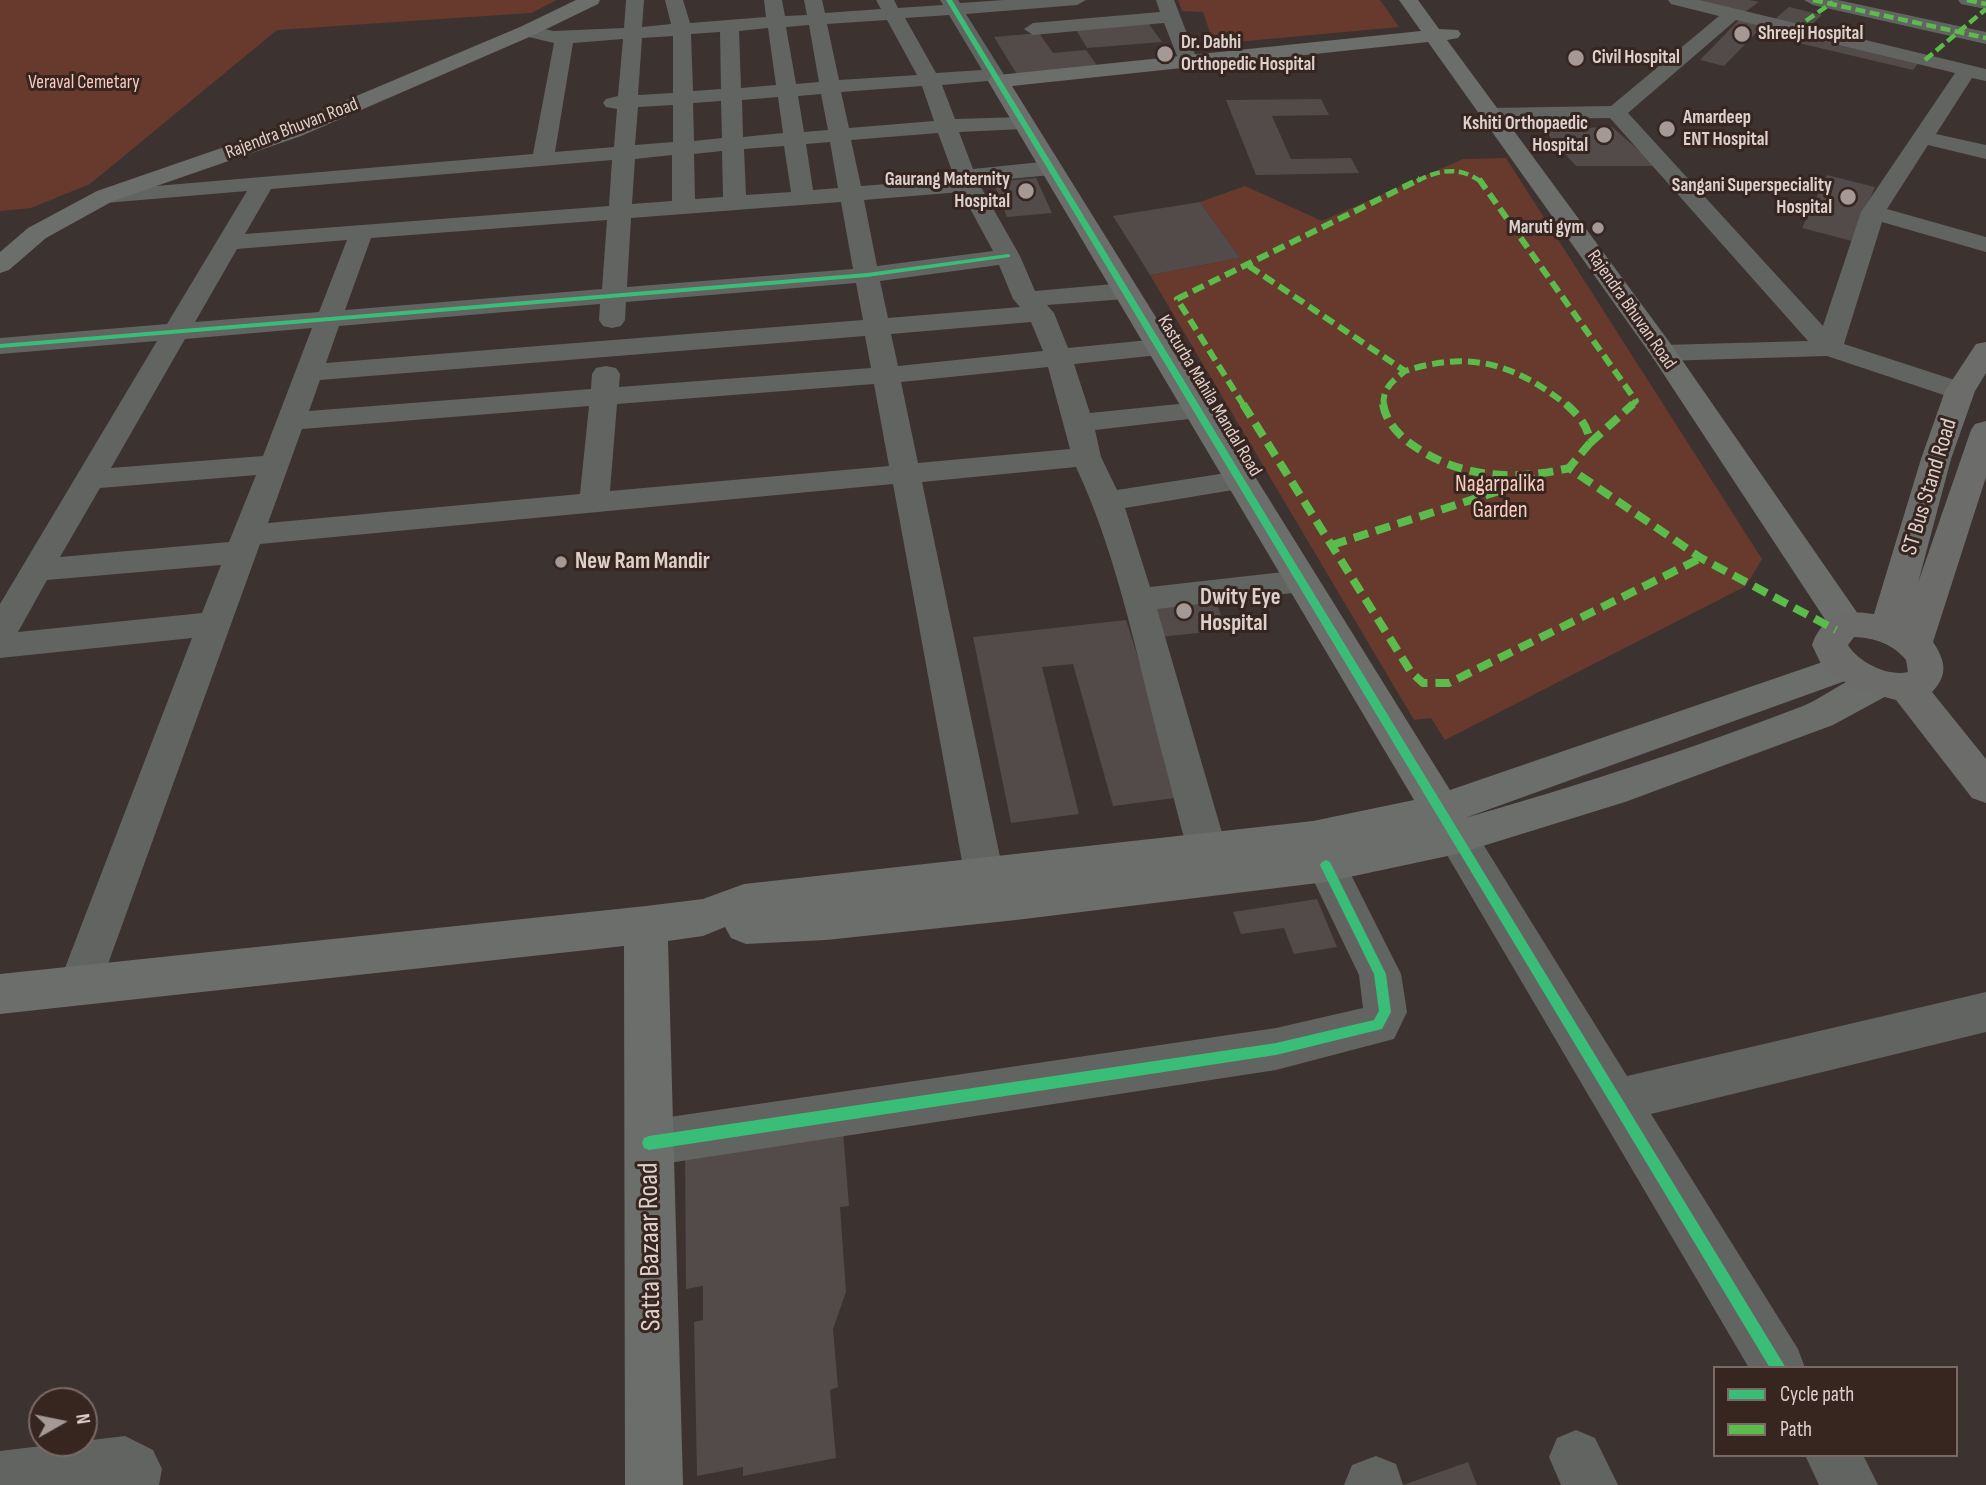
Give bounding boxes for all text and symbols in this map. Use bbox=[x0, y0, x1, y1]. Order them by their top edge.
place label: Shreeji Hospital bbox=[1758, 23, 1863, 45]
marker: Shreeji Hospital bbox=[1732, 24, 1752, 44]
place label: Dr. Dabhi Orthopedic Hospital bbox=[1181, 32, 1315, 76]
marker: Dr. Dabhi Orthopedic Hospital bbox=[1155, 44, 1175, 64]
place label: Civil Hospital bbox=[1592, 47, 1680, 69]
marker: Civil Hospital bbox=[1566, 48, 1586, 68]
park label: Veraval Cemetary bbox=[28, 72, 140, 94]
street label: Rajendra Bhuvan Road bbox=[222, 93, 362, 165]
place label: Amardeep ENT Hospital bbox=[1683, 107, 1768, 151]
place label: Kshiti Orthopaedic Hospital bbox=[1463, 113, 1588, 157]
marker: Amardeep ENT Hospital bbox=[1657, 119, 1677, 139]
marker: Kshiti Orthopaedic Hospital bbox=[1594, 125, 1614, 145]
place label: Gaurang Maternity Hospital bbox=[885, 169, 1010, 213]
place label: Sangani Superspeciality Hospital bbox=[1672, 175, 1832, 219]
marker: Gaurang Maternity Hospital bbox=[1016, 181, 1036, 201]
marker: Sangani Superspeciality Hospital bbox=[1838, 187, 1858, 207]
place label: Maruti gym bbox=[1509, 217, 1584, 239]
marker: Maruti gym bbox=[1590, 220, 1606, 236]
street label: Rajendra Bhuvan Road bbox=[1581, 246, 1681, 374]
street label: Kasturba Mahila Mandal Road bbox=[1152, 311, 1266, 481]
street label: ST Bus Stand Road bbox=[1896, 415, 1964, 559]
park label: Nagarpalika Garden bbox=[1455, 471, 1545, 525]
place label: New Ram Mandir bbox=[575, 548, 710, 576]
marker: New Ram Mandir bbox=[553, 554, 569, 570]
place label: Dwity Eye Hospital bbox=[1200, 584, 1281, 638]
marker: Dwity Eye Hospital bbox=[1174, 601, 1194, 621]
street label: Satta Bazaar Road bbox=[633, 1162, 669, 1332]
legend bbox=[1713, 1366, 1958, 1457]
text: Cycle path bbox=[1780, 1382, 1854, 1407]
north arrow bbox=[28, 1387, 98, 1457]
text: N bbox=[70, 1412, 94, 1426]
text: Path bbox=[1780, 1417, 1812, 1442]

